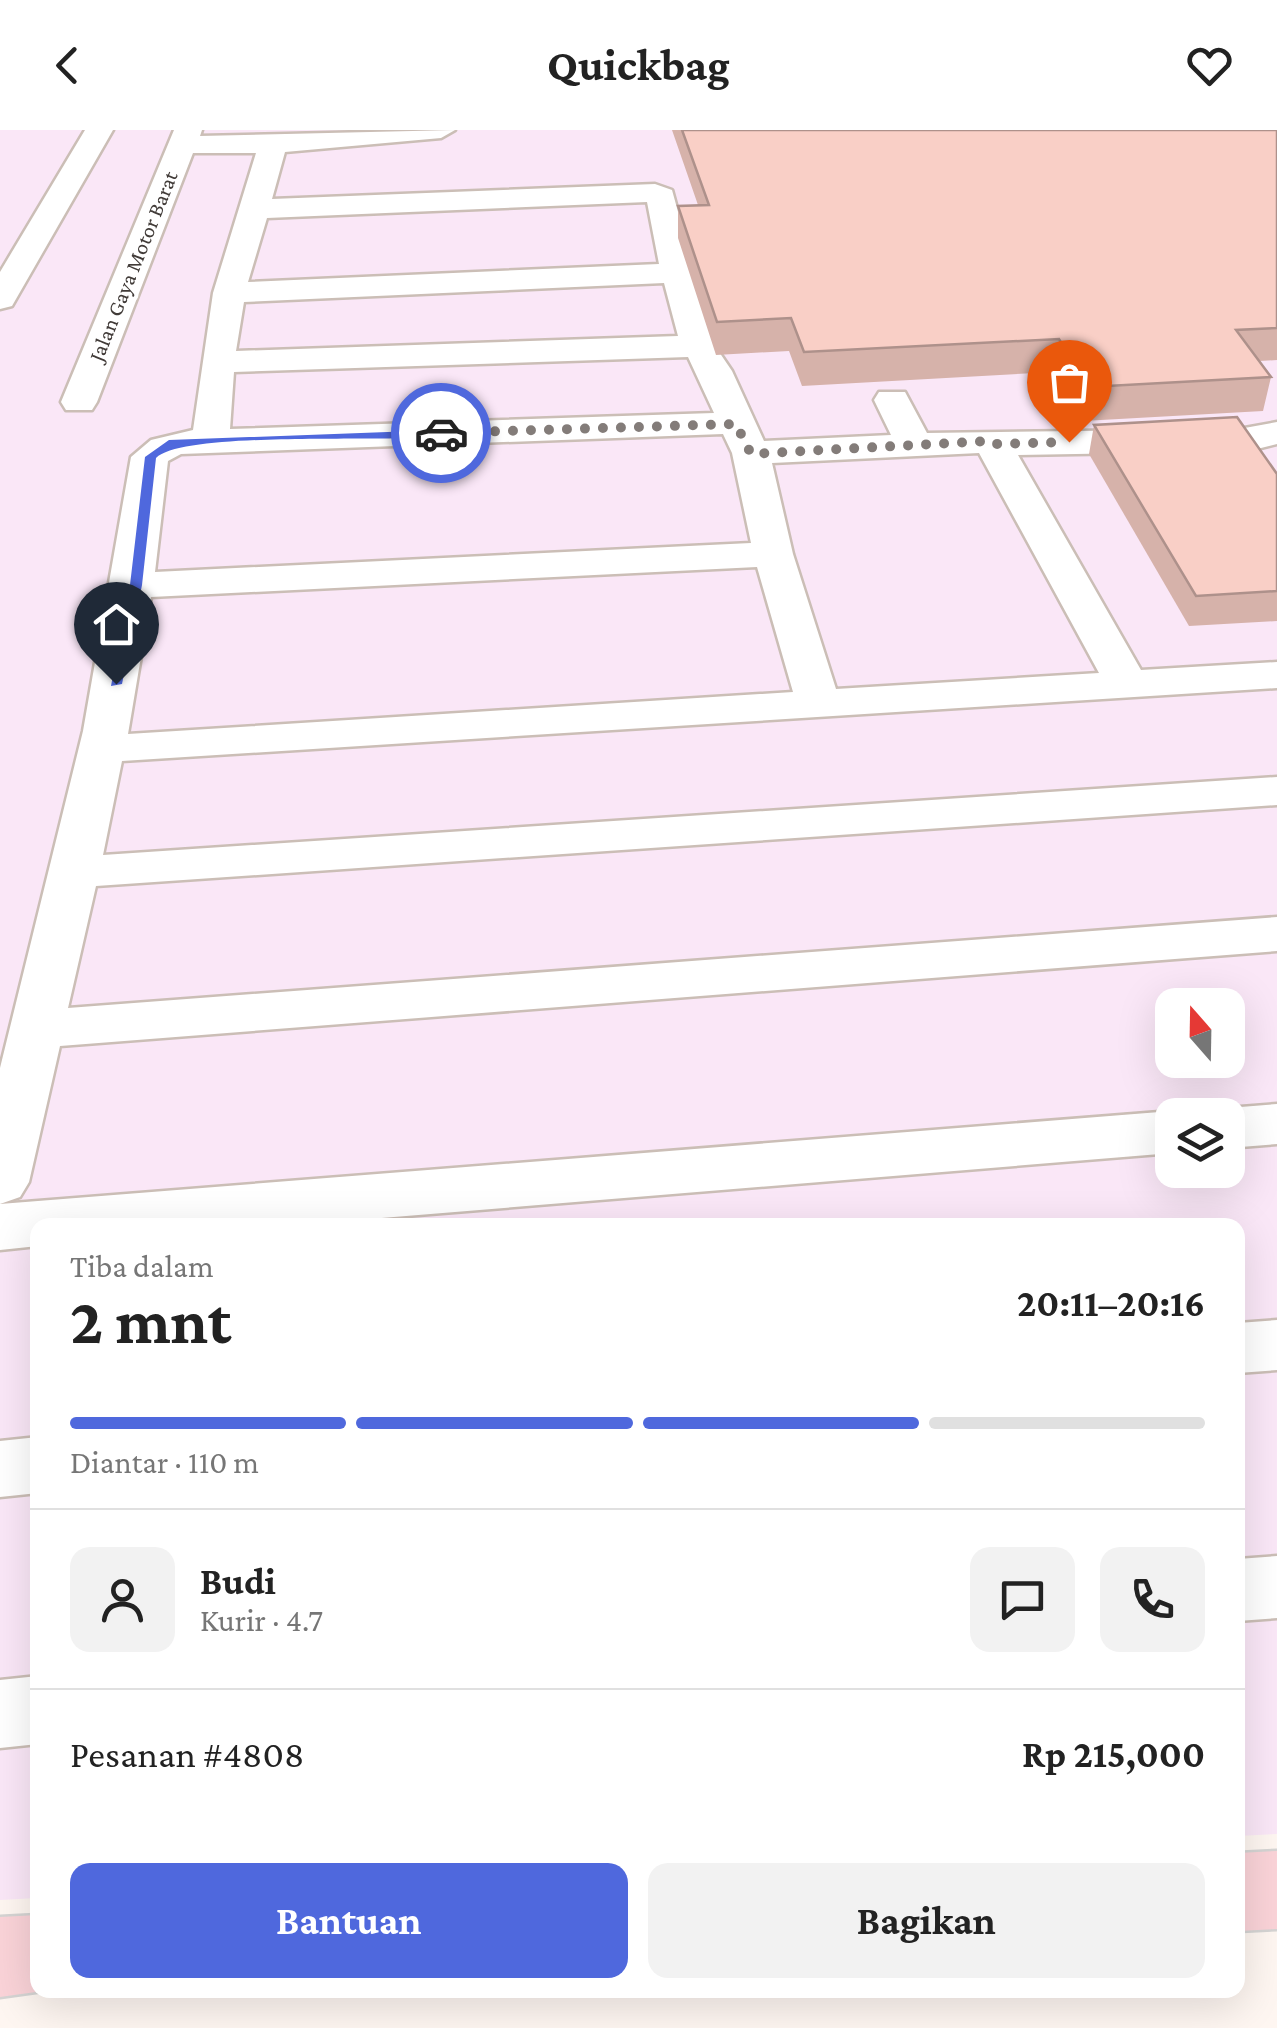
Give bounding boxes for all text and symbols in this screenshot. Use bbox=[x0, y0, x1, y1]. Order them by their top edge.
icon: back bbox=[40, 38, 95, 93]
icon: heart bbox=[1182, 38, 1237, 93]
text: Quickbag bbox=[547, 40, 730, 90]
street label: Jalan Gaya Motor Barat bbox=[83, 166, 183, 367]
pin bbox=[1027, 340, 1112, 443]
icon: bag bbox=[1042, 355, 1097, 410]
courier bbox=[391, 383, 491, 483]
icon: car bbox=[414, 406, 469, 461]
pin bbox=[74, 582, 159, 685]
icon: home bbox=[89, 597, 144, 652]
north arrow bbox=[1155, 988, 1245, 1078]
map controls bbox=[1155, 988, 1245, 1188]
button: layers bbox=[1155, 1098, 1245, 1188]
text: Tiba dalam bbox=[70, 1248, 214, 1284]
text: 20:11–20:16 bbox=[1017, 1282, 1205, 1324]
text: 2 mnt bbox=[70, 1285, 231, 1357]
text: Diantar · 110 m bbox=[70, 1444, 259, 1480]
button: person bbox=[70, 1547, 175, 1652]
button: chat bbox=[970, 1547, 1075, 1652]
button: phone bbox=[1100, 1547, 1205, 1652]
text: Budi bbox=[200, 1560, 276, 1602]
text: Kurir · 4.7 bbox=[200, 1602, 323, 1638]
text: Pesanan #4808 bbox=[70, 1733, 304, 1775]
text: Rp 215,000 bbox=[1022, 1733, 1205, 1775]
button: Bantuan bbox=[70, 1863, 628, 1978]
button: Bagikan bbox=[648, 1863, 1205, 1978]

